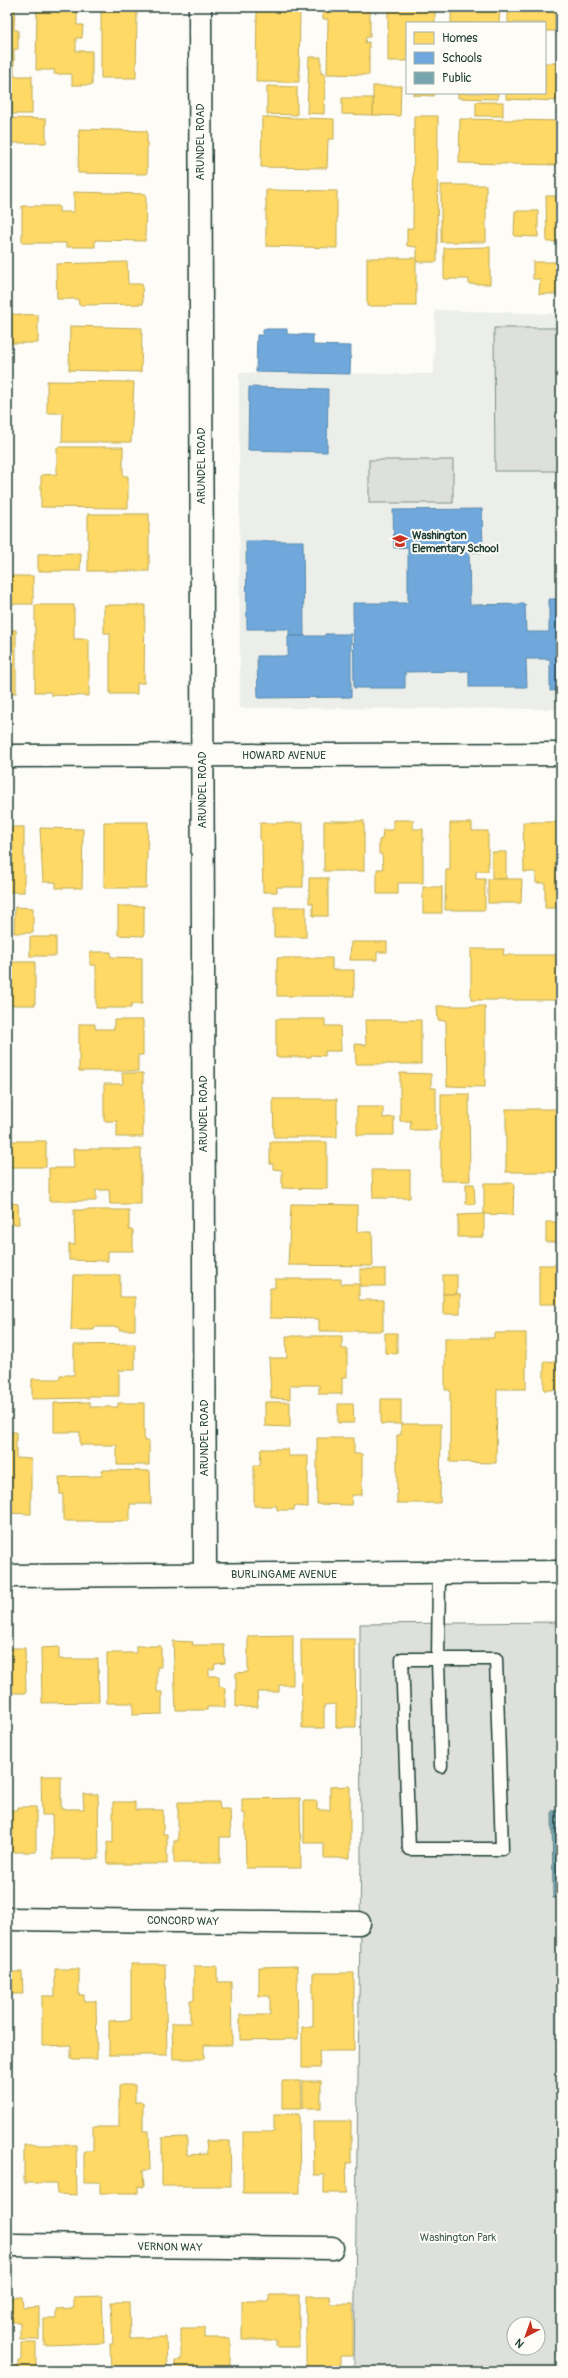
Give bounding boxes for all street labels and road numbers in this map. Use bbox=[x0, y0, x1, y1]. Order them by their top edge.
street label: ARUNDEL ROAD bbox=[194, 103, 207, 180]
street label: ARUNDEL ROAD bbox=[195, 427, 208, 504]
street label: HOWARD AVENUE bbox=[242, 749, 326, 762]
street label: ARUNDEL ROAD bbox=[196, 751, 209, 828]
street label: ARUNDEL ROAD bbox=[197, 1075, 210, 1152]
street label: ARUNDEL ROAD bbox=[198, 1399, 211, 1476]
street label: BURLINGAME AVENUE bbox=[231, 1568, 337, 1581]
street label: CONCORD WAY bbox=[147, 1914, 220, 1928]
street label: VERNON WAY bbox=[137, 2240, 203, 2254]

